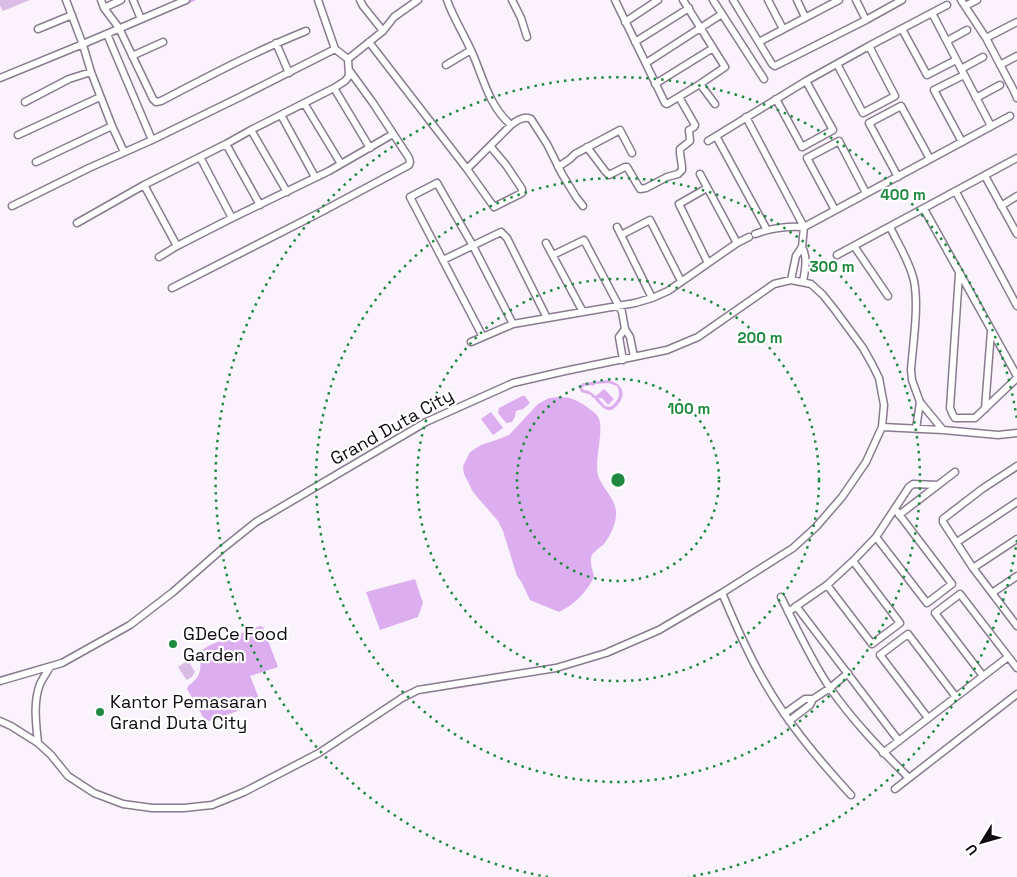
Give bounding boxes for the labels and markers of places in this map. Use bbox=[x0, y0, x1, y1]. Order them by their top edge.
centre of rings bbox=[609, 471, 627, 489]
place label: GDeCe Food Garden bbox=[183, 622, 288, 666]
marker: GDeCe Food Garden bbox=[167, 638, 179, 650]
place label: Kantor Pemasaran Grand Duta City bbox=[110, 690, 267, 734]
marker: Kantor Pemasaran Grand Duta City bbox=[94, 706, 106, 718]

